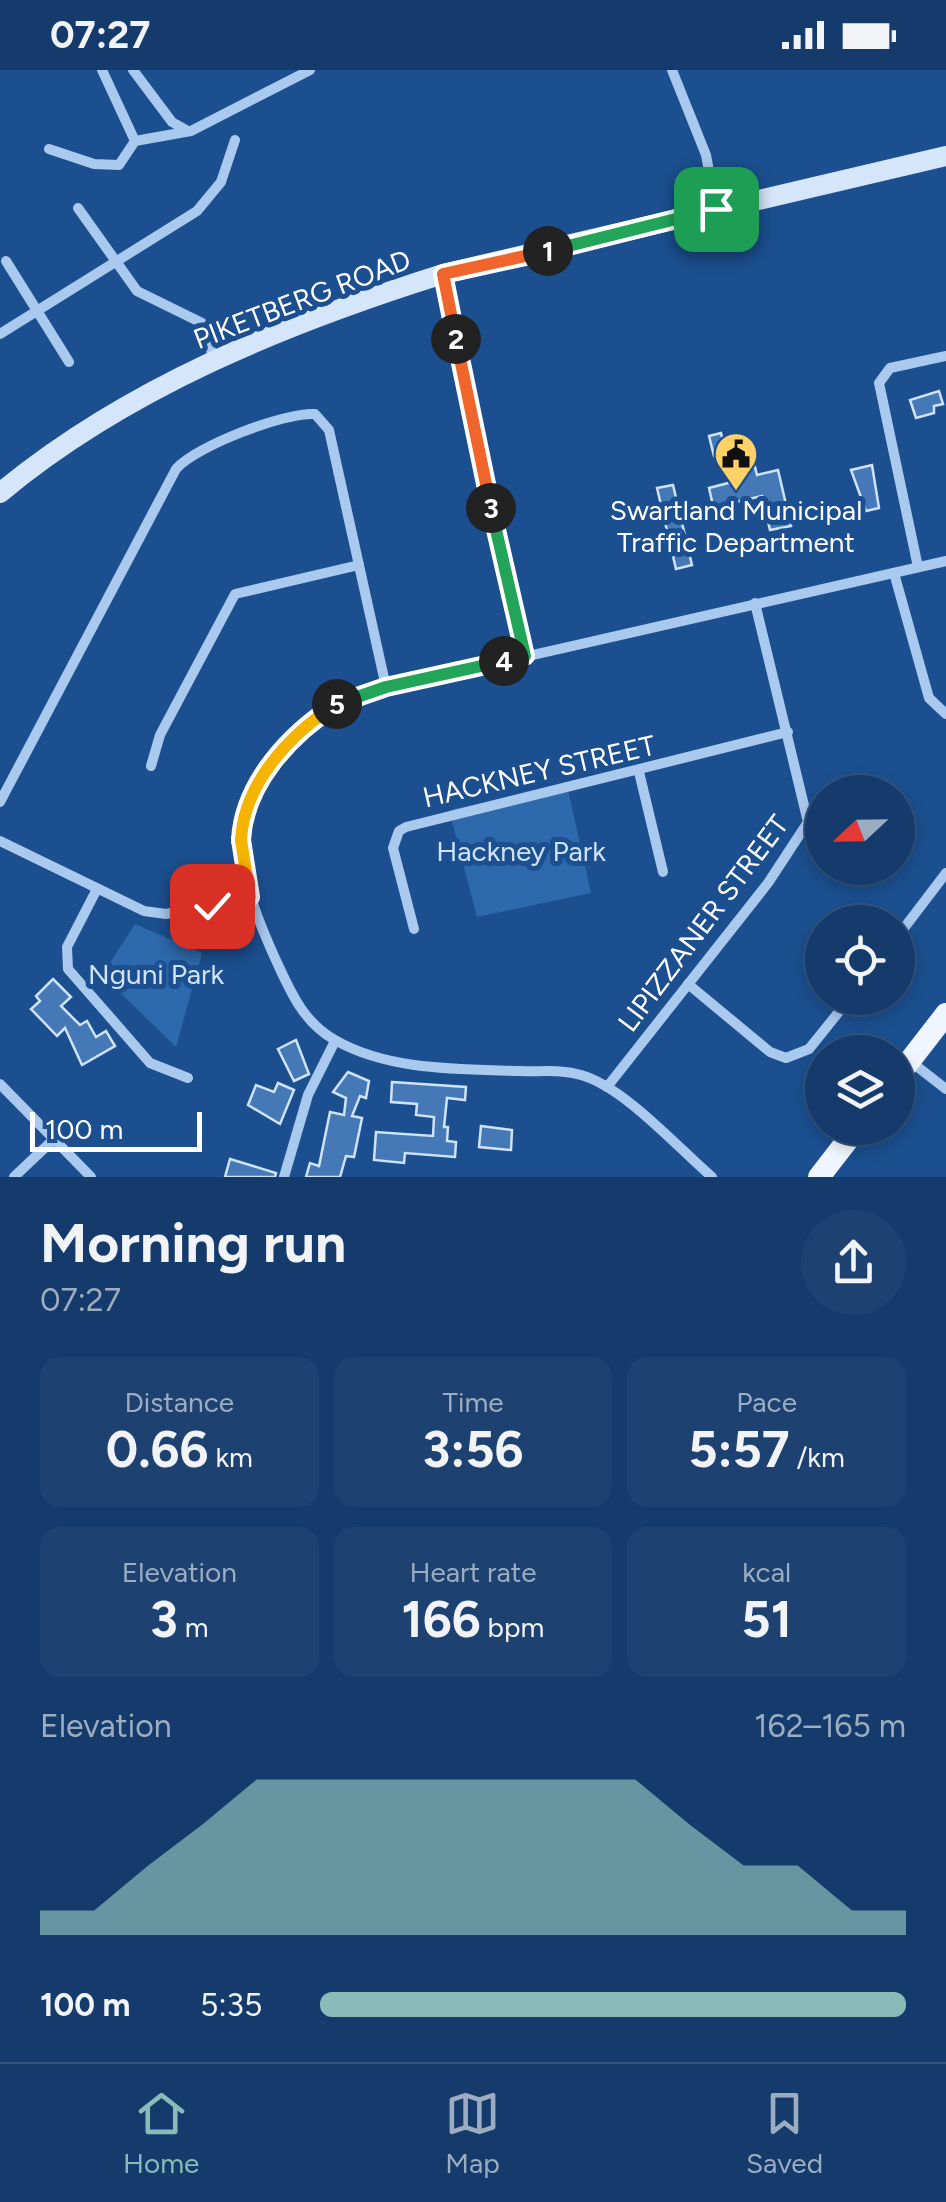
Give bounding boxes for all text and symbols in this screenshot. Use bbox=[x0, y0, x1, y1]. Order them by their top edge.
text: 07:27 bbox=[50, 12, 150, 58]
pin bbox=[674, 167, 759, 252]
icon: arrive bbox=[689, 182, 744, 237]
pin: 1 bbox=[523, 226, 573, 276]
text: 1 bbox=[542, 234, 554, 268]
street label: PIKETBERG ROAD bbox=[189, 242, 415, 356]
pin: 2 bbox=[431, 314, 481, 364]
text: 2 bbox=[448, 322, 464, 356]
public building icon: Swartland Municipal Traffic Department bbox=[713, 431, 759, 492]
pin: 3 bbox=[466, 483, 516, 533]
text: 3 bbox=[483, 491, 499, 525]
place label: Swartland Municipal Traffic Department bbox=[610, 493, 862, 559]
pin: 4 bbox=[479, 636, 529, 686]
text: 4 bbox=[495, 644, 513, 678]
pin: 5 bbox=[312, 679, 362, 729]
text: 5 bbox=[329, 687, 345, 721]
street label: HACKNEY STREET bbox=[419, 728, 659, 814]
north arrow bbox=[805, 775, 915, 885]
map controls bbox=[805, 775, 915, 1145]
street label: LIPIZZANER STREET bbox=[611, 808, 796, 1038]
park label: Hackney Park bbox=[436, 834, 606, 868]
pin bbox=[170, 864, 255, 949]
icon: check bbox=[185, 879, 240, 934]
button: locate bbox=[805, 905, 915, 1015]
park label: Nguni Park bbox=[88, 957, 224, 991]
button: layers bbox=[805, 1035, 915, 1145]
scale bar bbox=[30, 1107, 202, 1152]
text: 100 m bbox=[45, 1112, 123, 1146]
text: Morning run bbox=[40, 1210, 346, 1276]
button: share bbox=[801, 1210, 906, 1315]
text: 07:27 bbox=[40, 1281, 121, 1319]
text: Distance bbox=[124, 1385, 234, 1419]
text: Time bbox=[442, 1385, 504, 1419]
text: Pace bbox=[736, 1385, 797, 1419]
text: 0.66 bbox=[106, 1419, 209, 1480]
text: 3:56 bbox=[423, 1419, 523, 1480]
text: 5:57 bbox=[689, 1419, 790, 1480]
text: km bbox=[209, 1440, 253, 1474]
text: /km bbox=[790, 1440, 845, 1474]
text: Elevation bbox=[122, 1555, 237, 1589]
text: Heart rate bbox=[409, 1555, 537, 1589]
text: kcal bbox=[742, 1555, 791, 1589]
text: 3 bbox=[150, 1589, 178, 1650]
text: 166 bbox=[402, 1589, 481, 1650]
text: 51 bbox=[742, 1589, 792, 1650]
text: m bbox=[178, 1610, 209, 1644]
text: bpm bbox=[481, 1610, 544, 1644]
text: Elevation bbox=[40, 1707, 172, 1745]
text: 162–165 m bbox=[754, 1707, 906, 1745]
text: 100 m bbox=[40, 1986, 131, 2024]
text: 5:35 bbox=[200, 1986, 262, 2024]
tab: Home bbox=[123, 2086, 199, 2180]
tab: Map bbox=[445, 2086, 500, 2180]
tab: Saved bbox=[746, 2086, 823, 2180]

